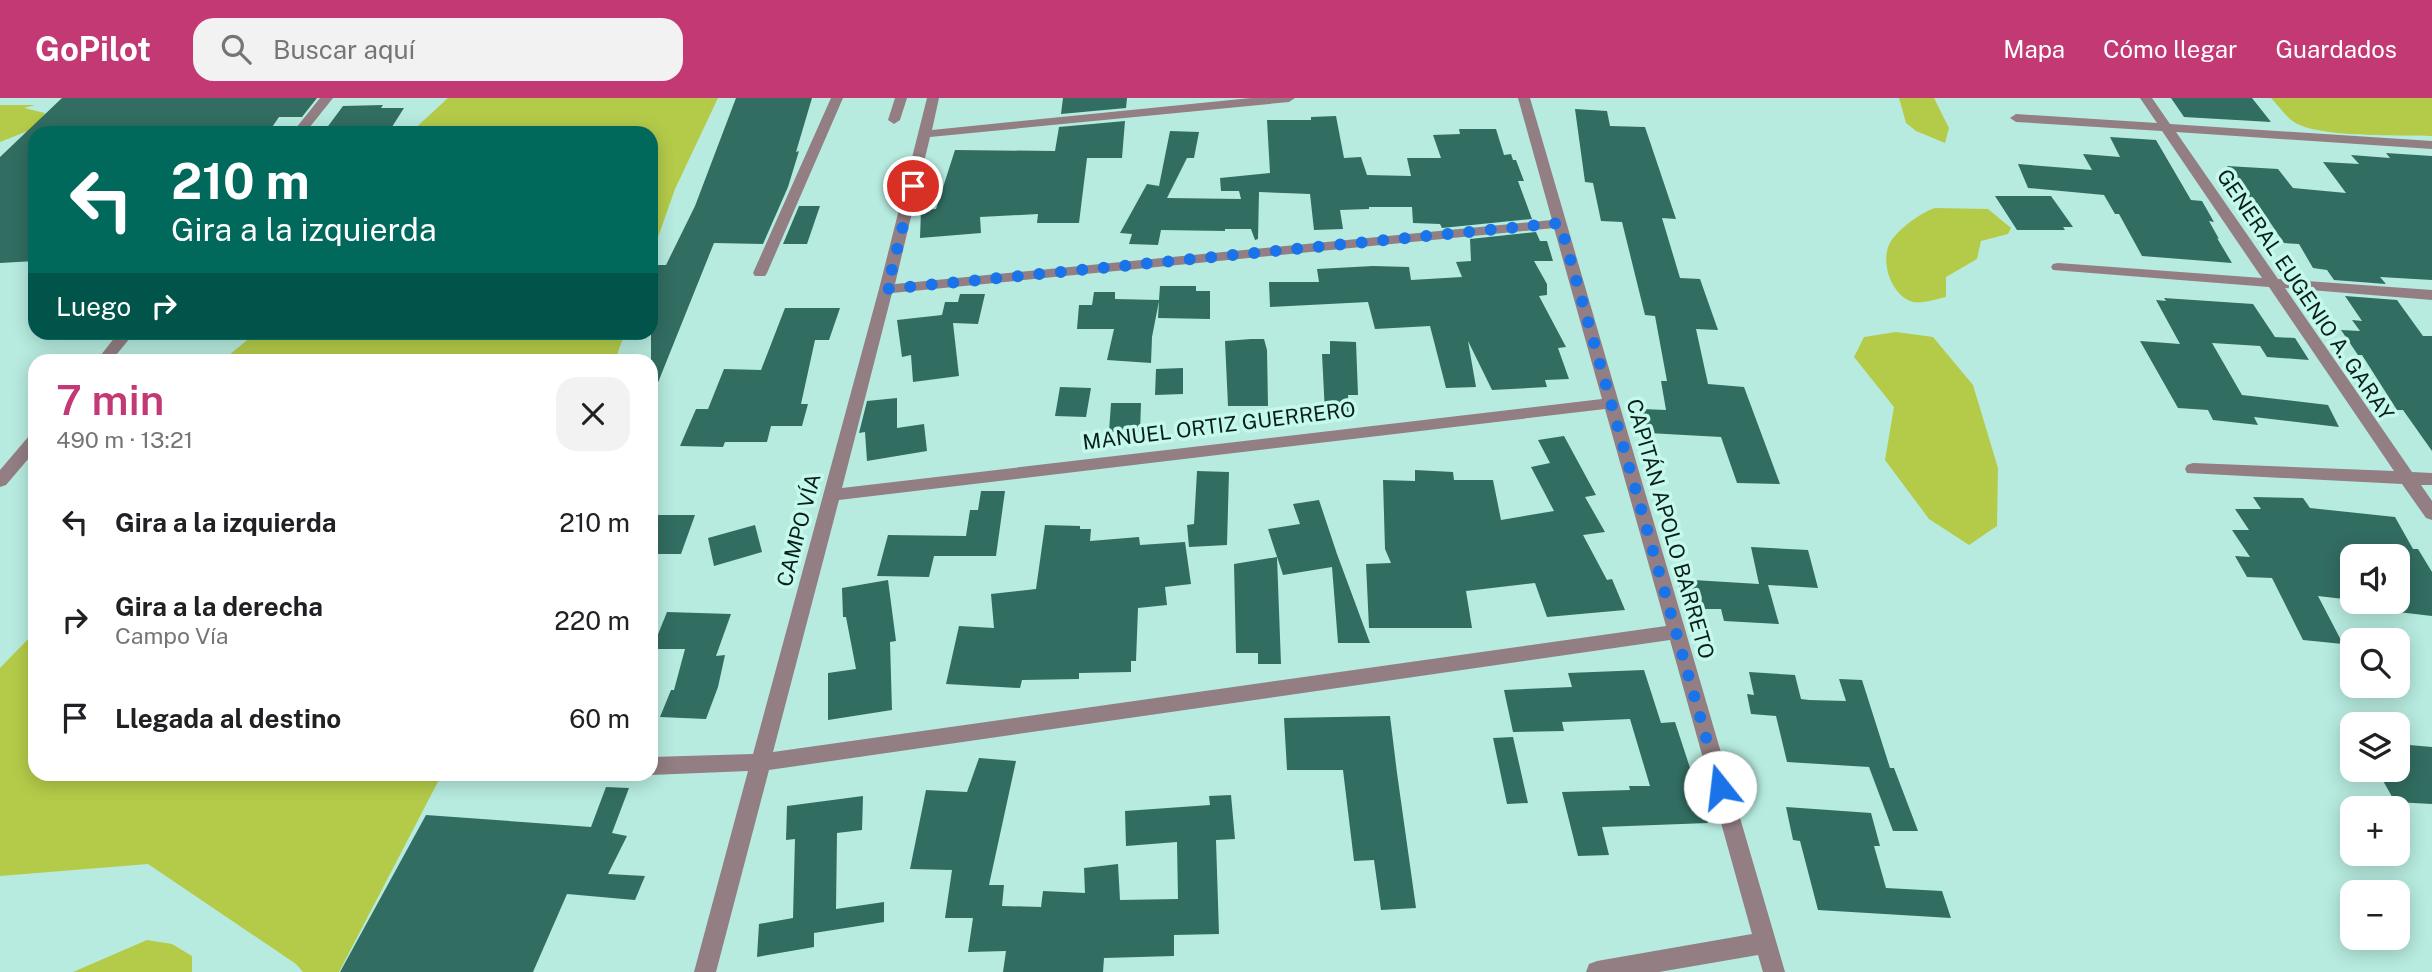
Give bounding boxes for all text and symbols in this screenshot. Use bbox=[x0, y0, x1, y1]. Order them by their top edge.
search box bbox=[193, 18, 683, 81]
text: GoPilot bbox=[35, 30, 151, 68]
icon: search bbox=[217, 30, 255, 68]
text: Buscar aquí bbox=[273, 34, 415, 65]
text: Mapa bbox=[2003, 35, 2065, 63]
text: Cómo llegar bbox=[2103, 35, 2237, 63]
text: Guardados bbox=[2275, 35, 2397, 63]
text: 210 m bbox=[171, 152, 310, 210]
icon: left bbox=[56, 154, 147, 245]
pin bbox=[883, 156, 943, 216]
street label: GENERAL EUGENIO A. GARAY bbox=[2212, 164, 2399, 425]
icon: arrive bbox=[894, 167, 932, 205]
text: Gira a la izquierda bbox=[171, 211, 437, 248]
icon: right bbox=[145, 287, 183, 325]
text: Luego bbox=[56, 291, 131, 322]
text: 7 min bbox=[56, 375, 164, 424]
button: close bbox=[556, 377, 630, 451]
street label: MANUEL ORTIZ GUERRERO bbox=[1081, 396, 1357, 455]
street label: CAPITÁN APOLO BARRETO bbox=[1621, 396, 1720, 662]
text: 490 m · 13:21 bbox=[56, 426, 193, 453]
street label: CAMPO VÍA bbox=[771, 470, 826, 589]
icon: left bbox=[56, 503, 94, 541]
text: Gira a la izquierda bbox=[115, 507, 337, 538]
text: 210 m bbox=[559, 507, 630, 538]
map controls bbox=[2340, 544, 2410, 950]
button: sound bbox=[2340, 544, 2410, 614]
text: Gira a la derecha bbox=[115, 591, 323, 622]
icon: right bbox=[56, 601, 94, 639]
text: 220 m bbox=[554, 605, 630, 636]
text: Campo Vía bbox=[115, 622, 229, 649]
button: search bbox=[2340, 628, 2410, 698]
icon: arrive bbox=[56, 699, 94, 737]
text: Llegada al destino bbox=[115, 703, 341, 734]
text: 60 m bbox=[569, 703, 630, 734]
button: layers bbox=[2340, 712, 2410, 782]
position arrow bbox=[1683, 750, 1757, 824]
button: + bbox=[2340, 796, 2410, 866]
button: − bbox=[2340, 880, 2410, 950]

